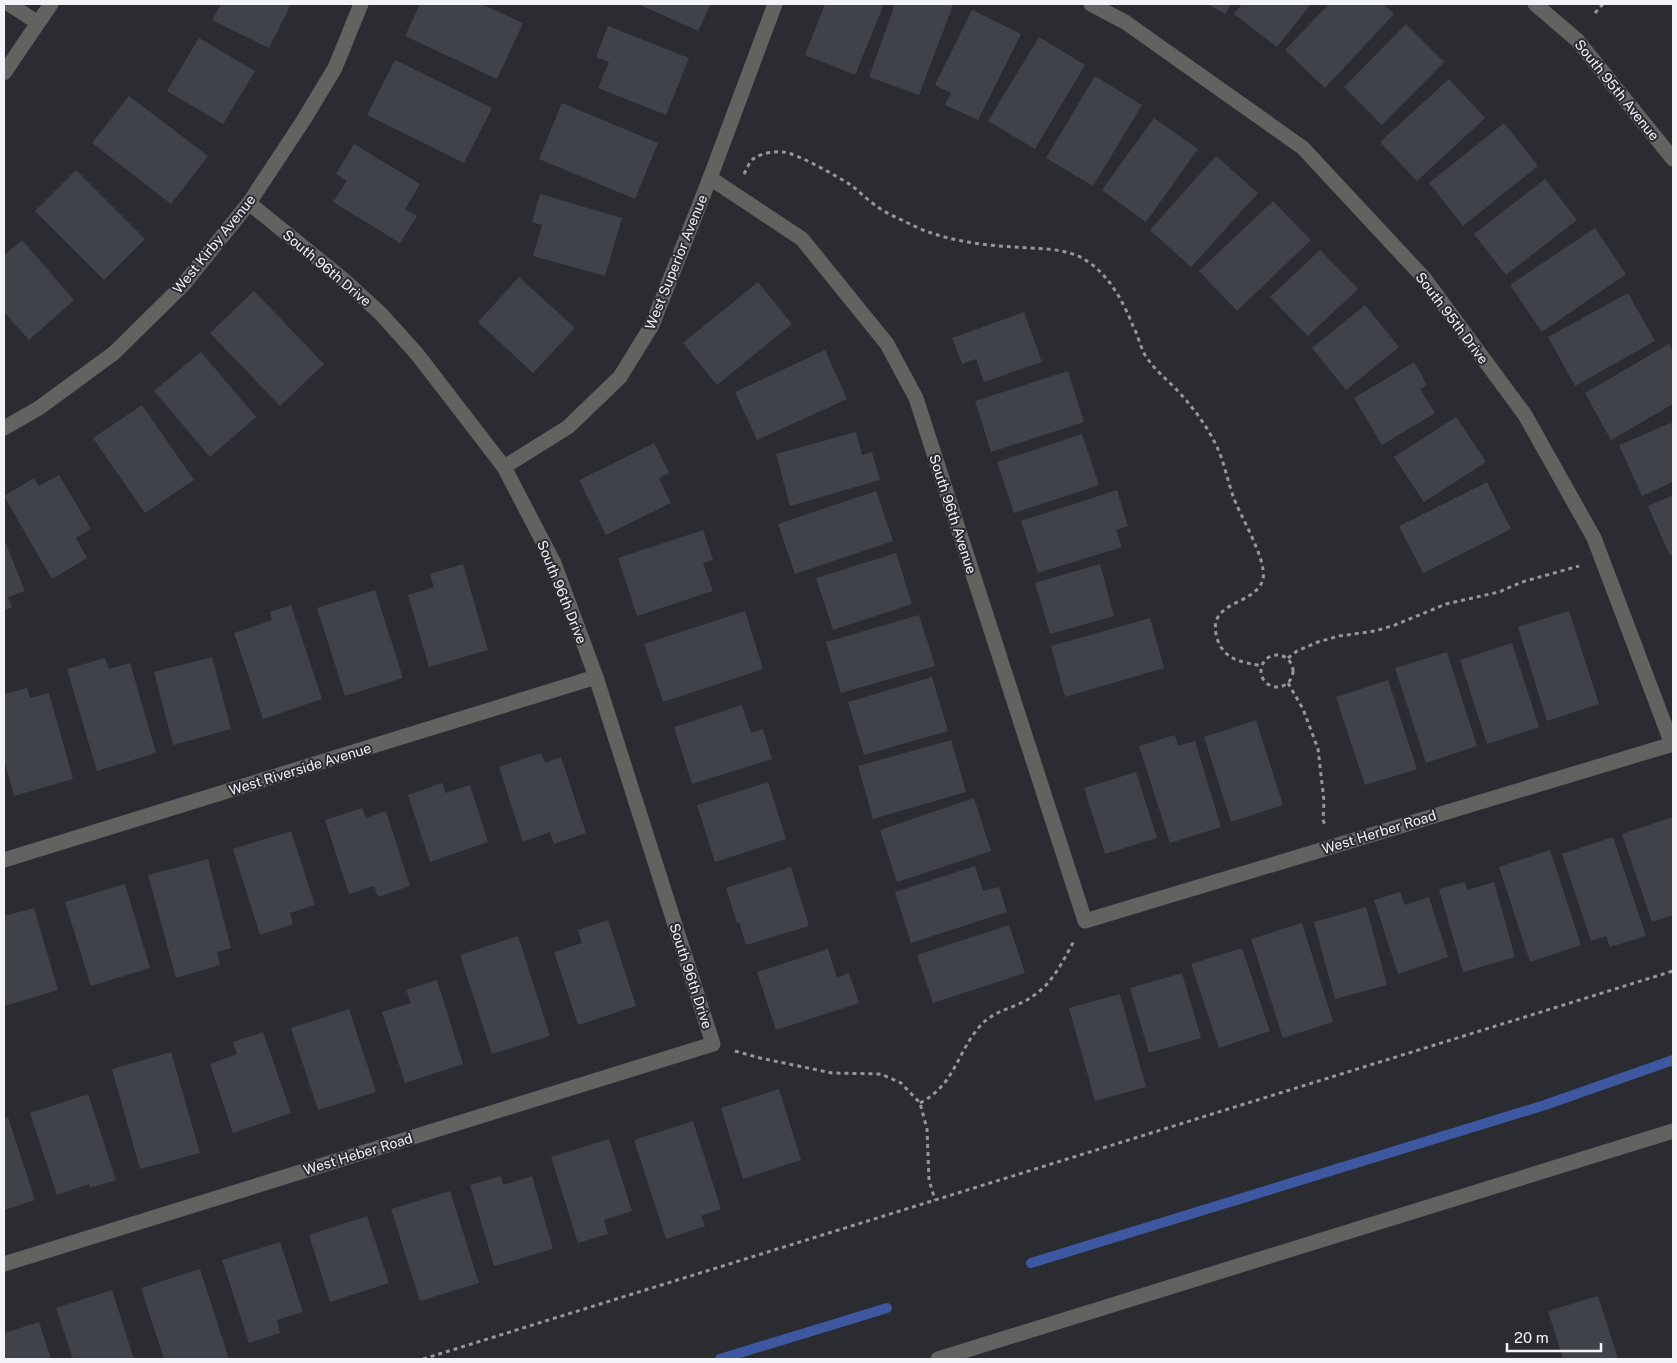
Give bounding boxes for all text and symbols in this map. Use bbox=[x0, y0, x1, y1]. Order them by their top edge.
street label: South 95th Avenue bbox=[1571, 36, 1663, 144]
street label: West Kirby Avenue bbox=[169, 191, 259, 296]
street label: West Superior Avenue bbox=[642, 192, 710, 332]
street label: South 96th Drive bbox=[280, 226, 374, 310]
street label: South 95th Drive bbox=[1412, 269, 1492, 367]
street label: South 96th Avenue bbox=[926, 452, 980, 576]
street label: South 96th Drive bbox=[534, 538, 590, 646]
street label: West Riverside Avenue bbox=[227, 740, 373, 798]
street label: West Herber Road bbox=[1320, 807, 1438, 857]
street label: South 96th Drive bbox=[666, 921, 716, 1031]
street label: West Heber Road bbox=[302, 1130, 414, 1178]
scale bar bbox=[1507, 1320, 1601, 1352]
text: 20 m bbox=[1514, 1329, 1549, 1346]

